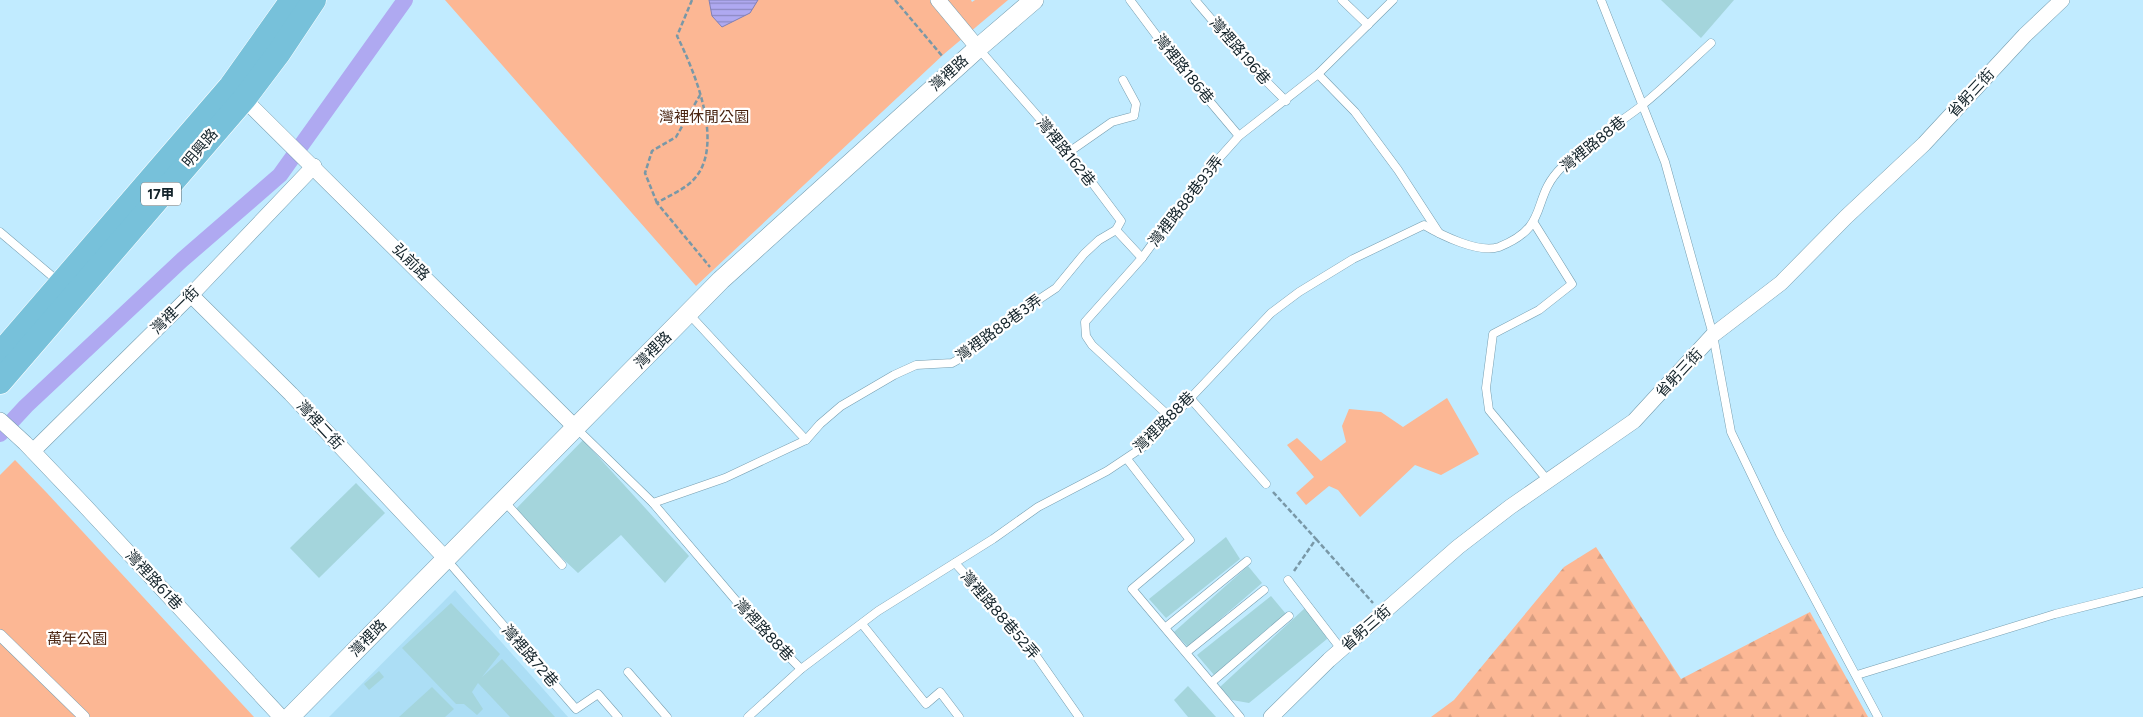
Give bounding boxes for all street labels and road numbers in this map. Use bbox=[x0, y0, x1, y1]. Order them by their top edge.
street label: 灣裡路196巷 bbox=[1206, 14, 1274, 88]
street label: 灣裡路186巷 bbox=[1151, 31, 1217, 107]
street label: 灣裡路 bbox=[926, 51, 972, 95]
street label: 省躬三街 bbox=[1944, 65, 1998, 121]
street label: 灣裡路88巷 bbox=[1557, 112, 1629, 176]
street label: 灣裡路162巷 bbox=[1033, 114, 1099, 190]
street label: 明興路 bbox=[179, 125, 221, 171]
street label: 灣裡路88巷93弄 bbox=[1145, 152, 1227, 250]
road number: 17甲 bbox=[141, 182, 181, 205]
street label: 弘前路 bbox=[389, 240, 433, 284]
street label: 灣裡一街 bbox=[147, 282, 203, 338]
street label: 灣裡路88巷3弄 bbox=[953, 291, 1045, 365]
street label: 灣裡路 bbox=[631, 328, 675, 372]
street label: 省躬三街 bbox=[1652, 345, 1706, 401]
street label: 灣裡路88巷 bbox=[1130, 388, 1198, 456]
street label: 灣裡二街 bbox=[293, 397, 347, 453]
street label: 灣裡路61巷 bbox=[122, 547, 186, 613]
street label: 灣裡路88巷52弄 bbox=[957, 567, 1043, 663]
street label: 灣裡路88巷 bbox=[731, 595, 797, 665]
street label: 省躬三街 bbox=[1337, 602, 1395, 654]
street label: 灣裡路 bbox=[346, 616, 390, 660]
street label: 灣裡路72巷 bbox=[498, 621, 562, 691]

